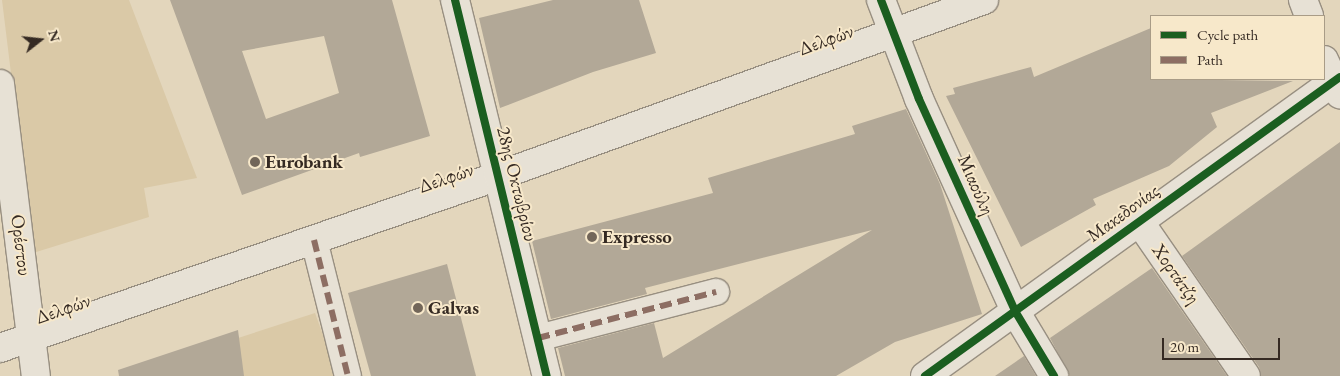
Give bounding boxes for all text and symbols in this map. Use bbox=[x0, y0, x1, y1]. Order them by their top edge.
north arrow bbox=[15, 15, 65, 65]
legend bbox=[1150, 15, 1325, 80]
street label: Δελφών bbox=[795, 20, 857, 60]
text: Cycle path bbox=[1197, 25, 1258, 44]
text: N bbox=[44, 28, 65, 44]
text: Path bbox=[1197, 50, 1223, 69]
street label: 28ης Οκτωβρίου bbox=[492, 124, 542, 244]
place label: Eurobank bbox=[265, 151, 343, 173]
street label: Μιαούλη bbox=[953, 151, 999, 219]
marker: Eurobank bbox=[249, 156, 261, 168]
street label: Δελφών bbox=[415, 158, 477, 198]
street label: Μακεδονίας bbox=[1082, 179, 1164, 247]
street label: Ορέστου bbox=[6, 213, 36, 277]
place label: Expresso bbox=[602, 226, 672, 248]
marker: Expresso bbox=[586, 231, 598, 243]
street label: Χορτάτζη bbox=[1147, 239, 1205, 309]
street label: Δελφών bbox=[32, 289, 94, 329]
place label: Galvas bbox=[428, 297, 479, 319]
marker: Galvas bbox=[412, 302, 424, 314]
scale bar bbox=[1165, 328, 1282, 360]
text: 20 m bbox=[1170, 337, 1199, 356]

